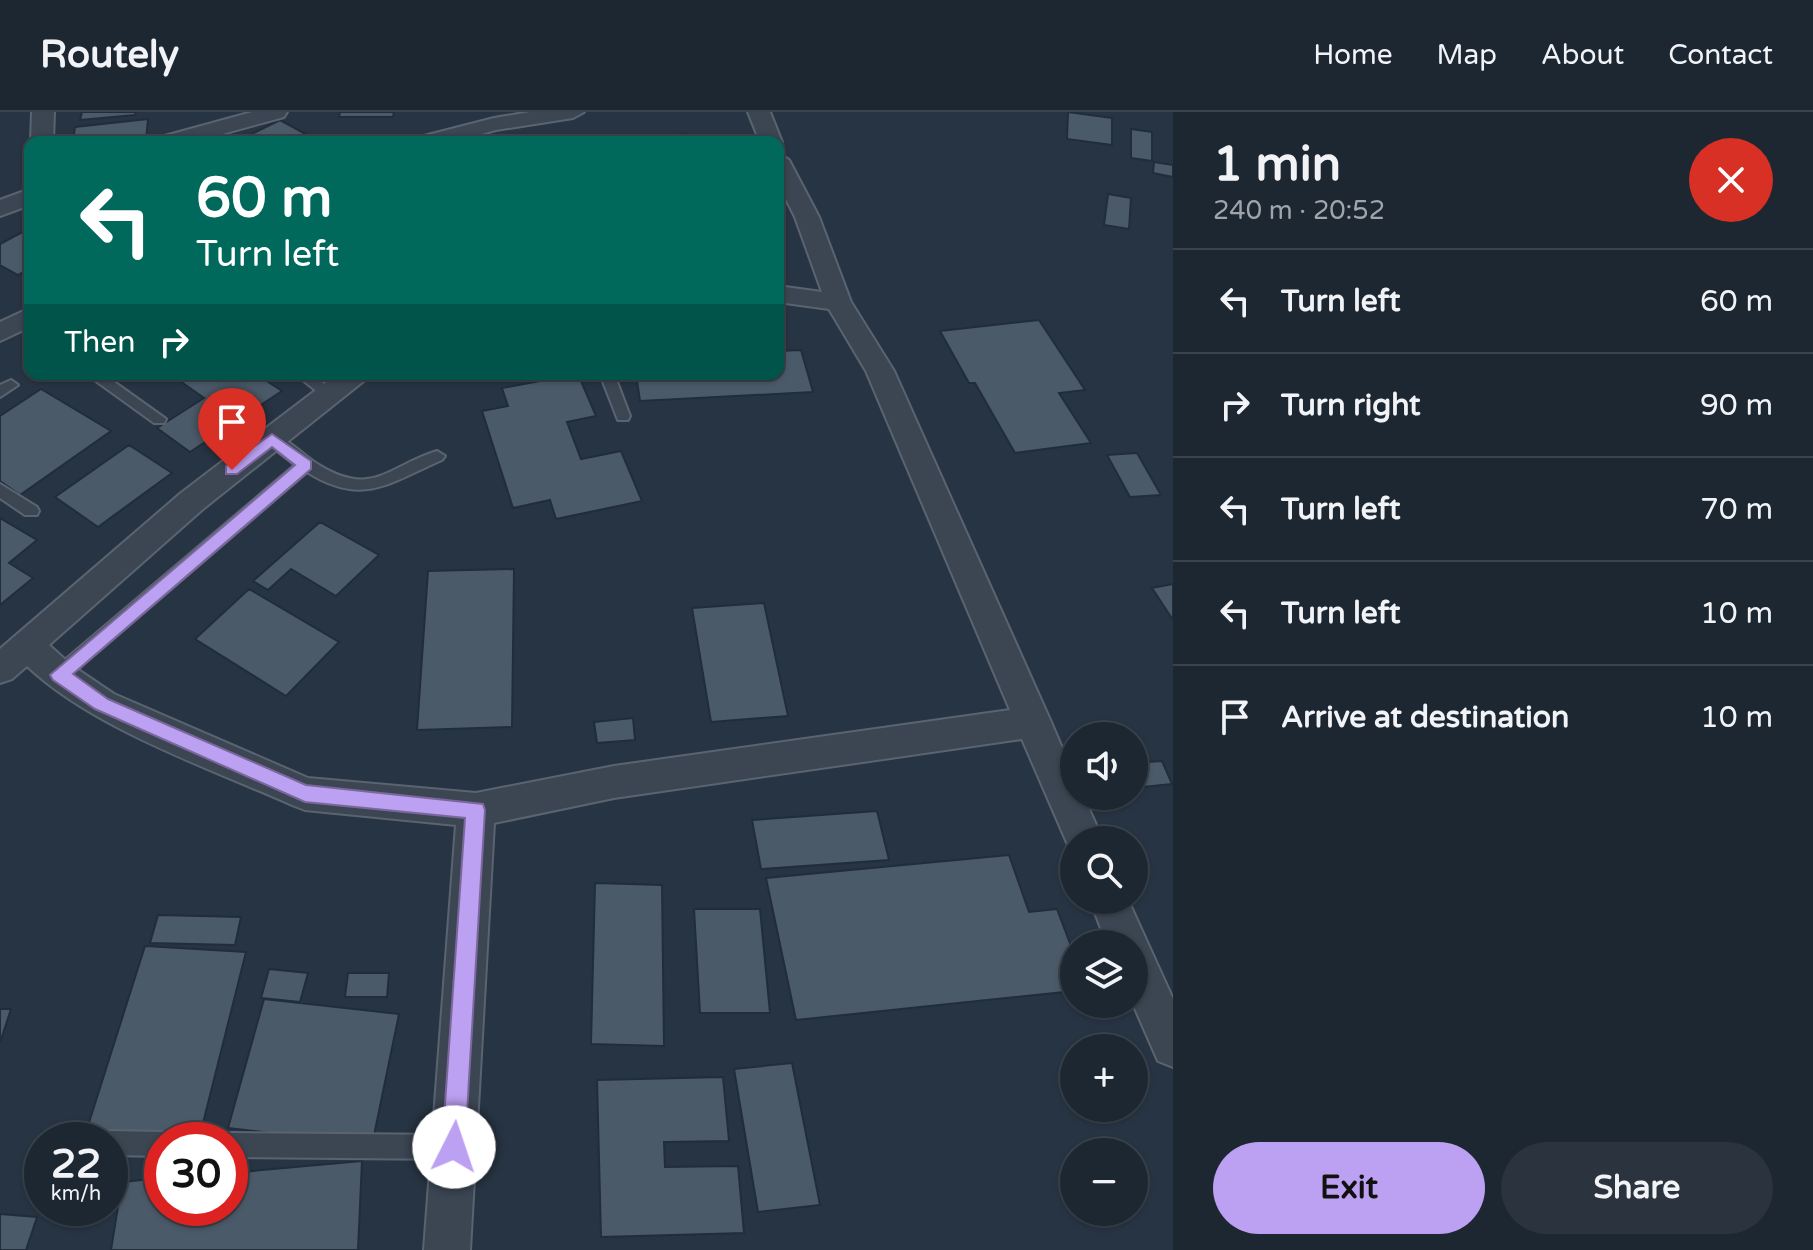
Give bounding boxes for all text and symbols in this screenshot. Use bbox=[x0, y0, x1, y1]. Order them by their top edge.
text: Routely bbox=[40, 32, 179, 78]
text: Home bbox=[1313, 38, 1393, 72]
text: Map bbox=[1437, 38, 1497, 72]
text: About bbox=[1541, 38, 1624, 72]
text: Contact bbox=[1668, 38, 1773, 72]
text: 1 min bbox=[1213, 136, 1341, 194]
button: close bbox=[1689, 138, 1773, 222]
text: 60 m bbox=[196, 165, 332, 232]
icon: left bbox=[64, 168, 168, 272]
text: 240 m · 20:52 bbox=[1213, 195, 1385, 226]
text: Turn left bbox=[196, 233, 339, 276]
icon: left bbox=[1213, 279, 1257, 323]
text: Turn left bbox=[1281, 283, 1400, 320]
text: 60 m bbox=[1700, 283, 1773, 320]
icon: right bbox=[152, 320, 196, 364]
text: Then bbox=[64, 324, 136, 361]
icon: right bbox=[1213, 383, 1257, 427]
text: Turn right bbox=[1281, 387, 1421, 424]
text: 90 m bbox=[1700, 387, 1773, 424]
pin bbox=[198, 388, 266, 470]
icon: arrive bbox=[210, 400, 254, 444]
icon: left bbox=[1213, 487, 1257, 531]
text: Turn left bbox=[1281, 491, 1400, 528]
text: 70 m bbox=[1700, 491, 1773, 528]
icon: left bbox=[1213, 591, 1257, 635]
text: Turn left bbox=[1281, 595, 1400, 632]
text: 10 m bbox=[1700, 595, 1773, 632]
icon: arrive bbox=[1213, 695, 1257, 739]
text: Arrive at destination bbox=[1281, 699, 1569, 736]
text: 10 m bbox=[1700, 699, 1773, 736]
map controls bbox=[1060, 722, 1148, 1226]
button: sound bbox=[1060, 722, 1148, 810]
button: search bbox=[1060, 826, 1148, 914]
button: layers bbox=[1060, 930, 1148, 1018]
button: + bbox=[1060, 1034, 1148, 1122]
position arrow bbox=[412, 1105, 496, 1189]
speed limit sign: 30 bbox=[144, 1122, 248, 1226]
button: − bbox=[1060, 1138, 1148, 1226]
text: 22 bbox=[51, 1140, 101, 1188]
button: Exit bbox=[1213, 1142, 1485, 1234]
button: Share bbox=[1501, 1142, 1773, 1234]
text: km/h bbox=[51, 1182, 101, 1206]

